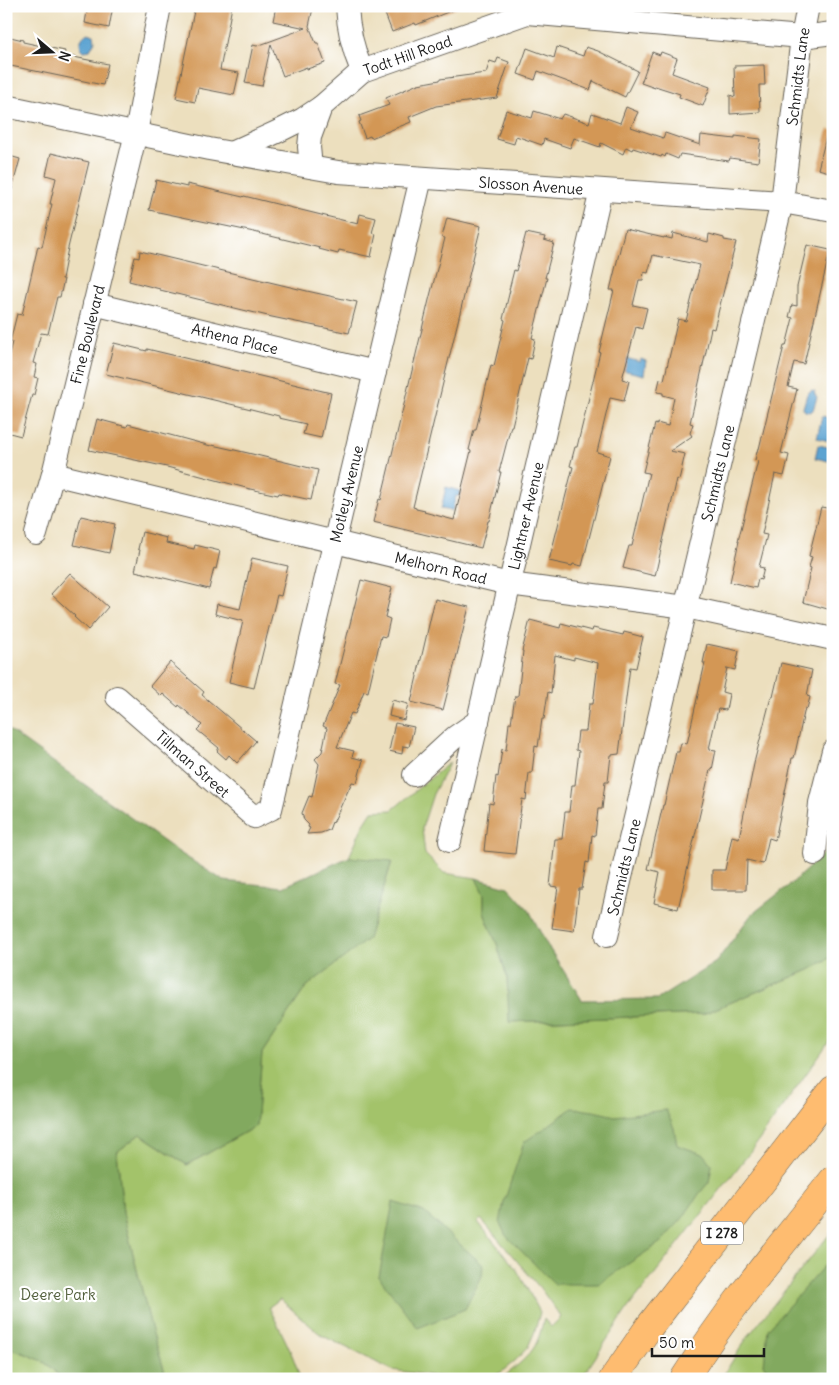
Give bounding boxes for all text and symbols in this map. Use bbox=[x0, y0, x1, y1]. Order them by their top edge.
street label: Schmidts Lane bbox=[782, 26, 813, 127]
north arrow bbox=[28, 28, 78, 78]
street label: Todt Hill Road bbox=[361, 31, 454, 79]
text: N bbox=[54, 49, 74, 64]
street label: Slosson Avenue bbox=[478, 172, 584, 198]
street label: Fine Boulevard bbox=[66, 283, 108, 386]
street label: Athena Place bbox=[190, 318, 280, 358]
street label: Schmidts Lane bbox=[697, 423, 738, 523]
street label: Motley Avenue bbox=[325, 443, 367, 544]
street label: Lightner Avenue bbox=[504, 460, 547, 572]
street label: Melhorn Road bbox=[393, 547, 489, 588]
street label: Tillman Street bbox=[152, 726, 234, 801]
street label: Schmidts Lane bbox=[603, 817, 644, 917]
road number: I 278 bbox=[701, 1222, 743, 1244]
park label: Deere Park bbox=[20, 1285, 96, 1304]
scale bar bbox=[652, 1325, 764, 1357]
text: 50 m bbox=[659, 1333, 694, 1352]

